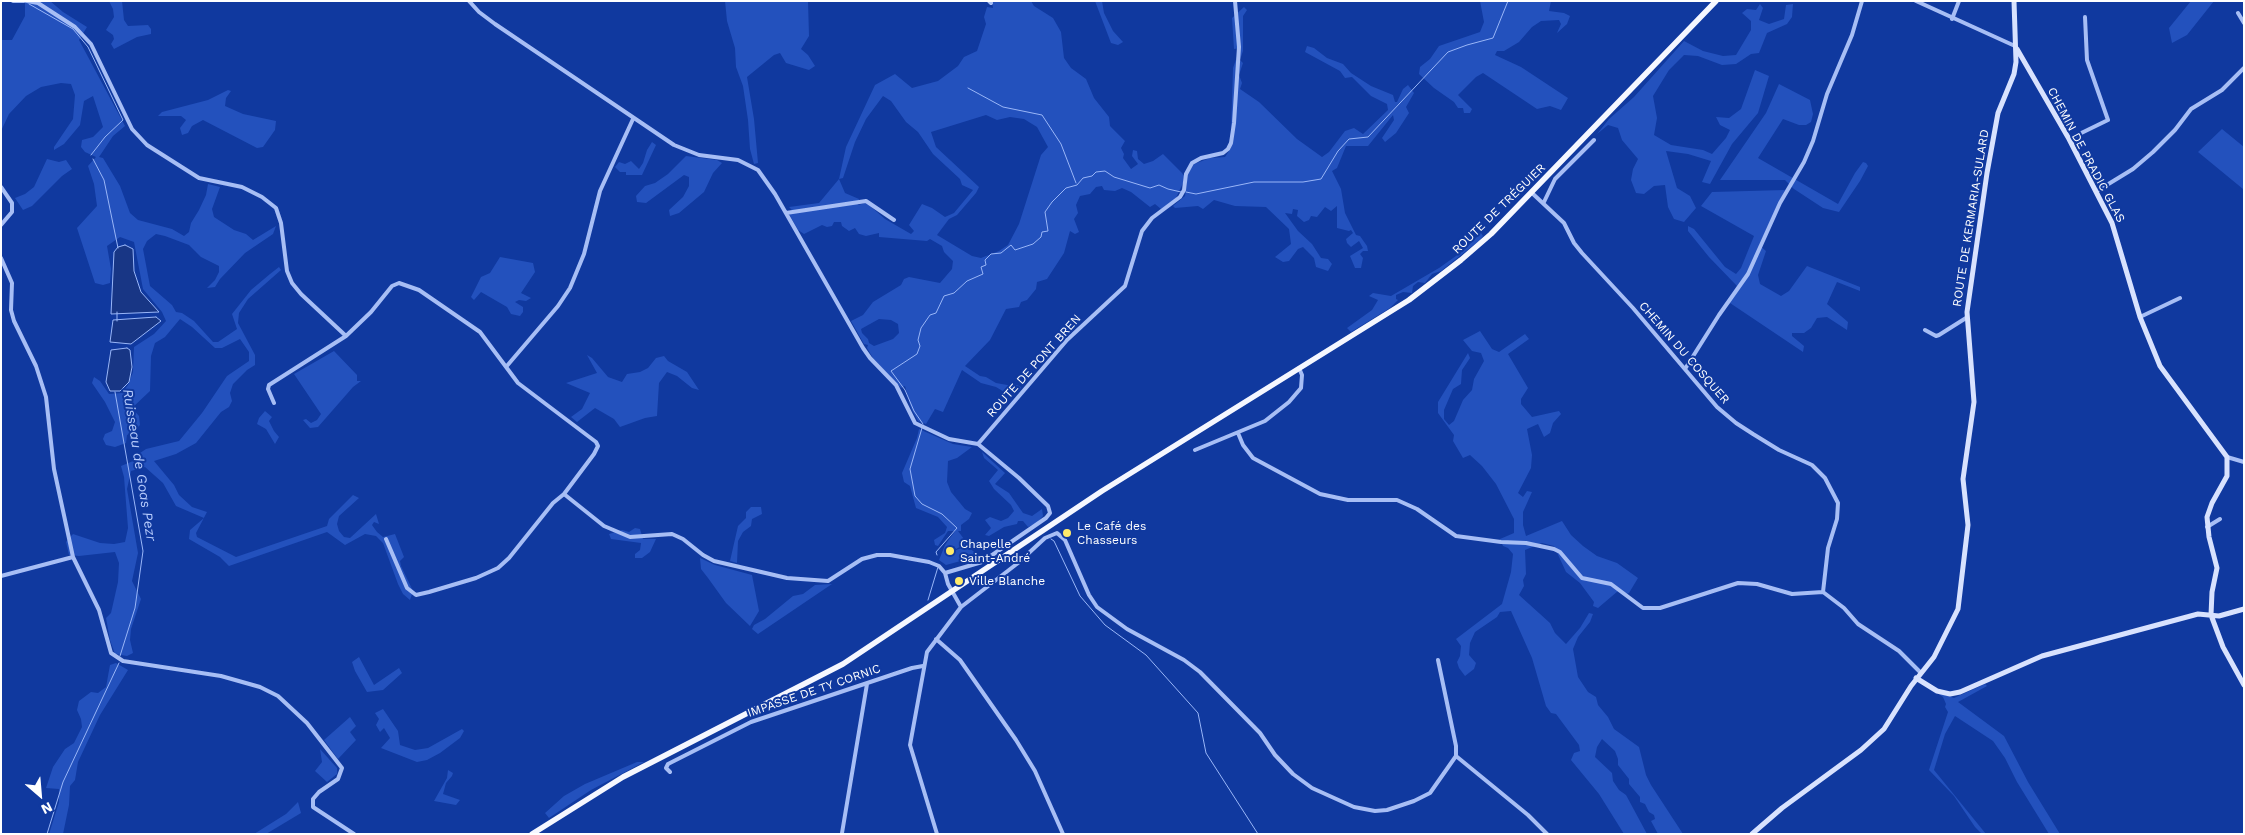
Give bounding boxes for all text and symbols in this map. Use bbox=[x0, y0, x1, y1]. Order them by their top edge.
street label: CHEMIN DE PRADIC GLAS bbox=[2044, 85, 2128, 225]
street label: ROUTE DE KERMARIA-SULARD bbox=[1950, 128, 1992, 308]
street label: ROUTE DE TRÉGUIER bbox=[1449, 161, 1549, 257]
street label: CHEMIN DU COSQUER bbox=[1636, 299, 1732, 407]
street label: ROUTE DE PONT BREN bbox=[984, 312, 1084, 420]
water label: Ruisseau de Goas Pezr bbox=[119, 388, 159, 542]
place label: Le Café des Chasseurs bbox=[1077, 519, 1146, 547]
marker: Le Café des Chasseurs bbox=[1061, 527, 1073, 539]
place label: Chapelle Saint-André bbox=[960, 537, 1030, 565]
marker: Chapelle Saint-André bbox=[944, 545, 956, 557]
place label: Ville Blanche bbox=[969, 574, 1045, 588]
marker: Ville Blanche bbox=[953, 575, 965, 587]
street label: IMPASSE DE TY CORNIC bbox=[746, 661, 882, 721]
north arrow bbox=[15, 770, 65, 820]
text: N bbox=[39, 799, 55, 818]

